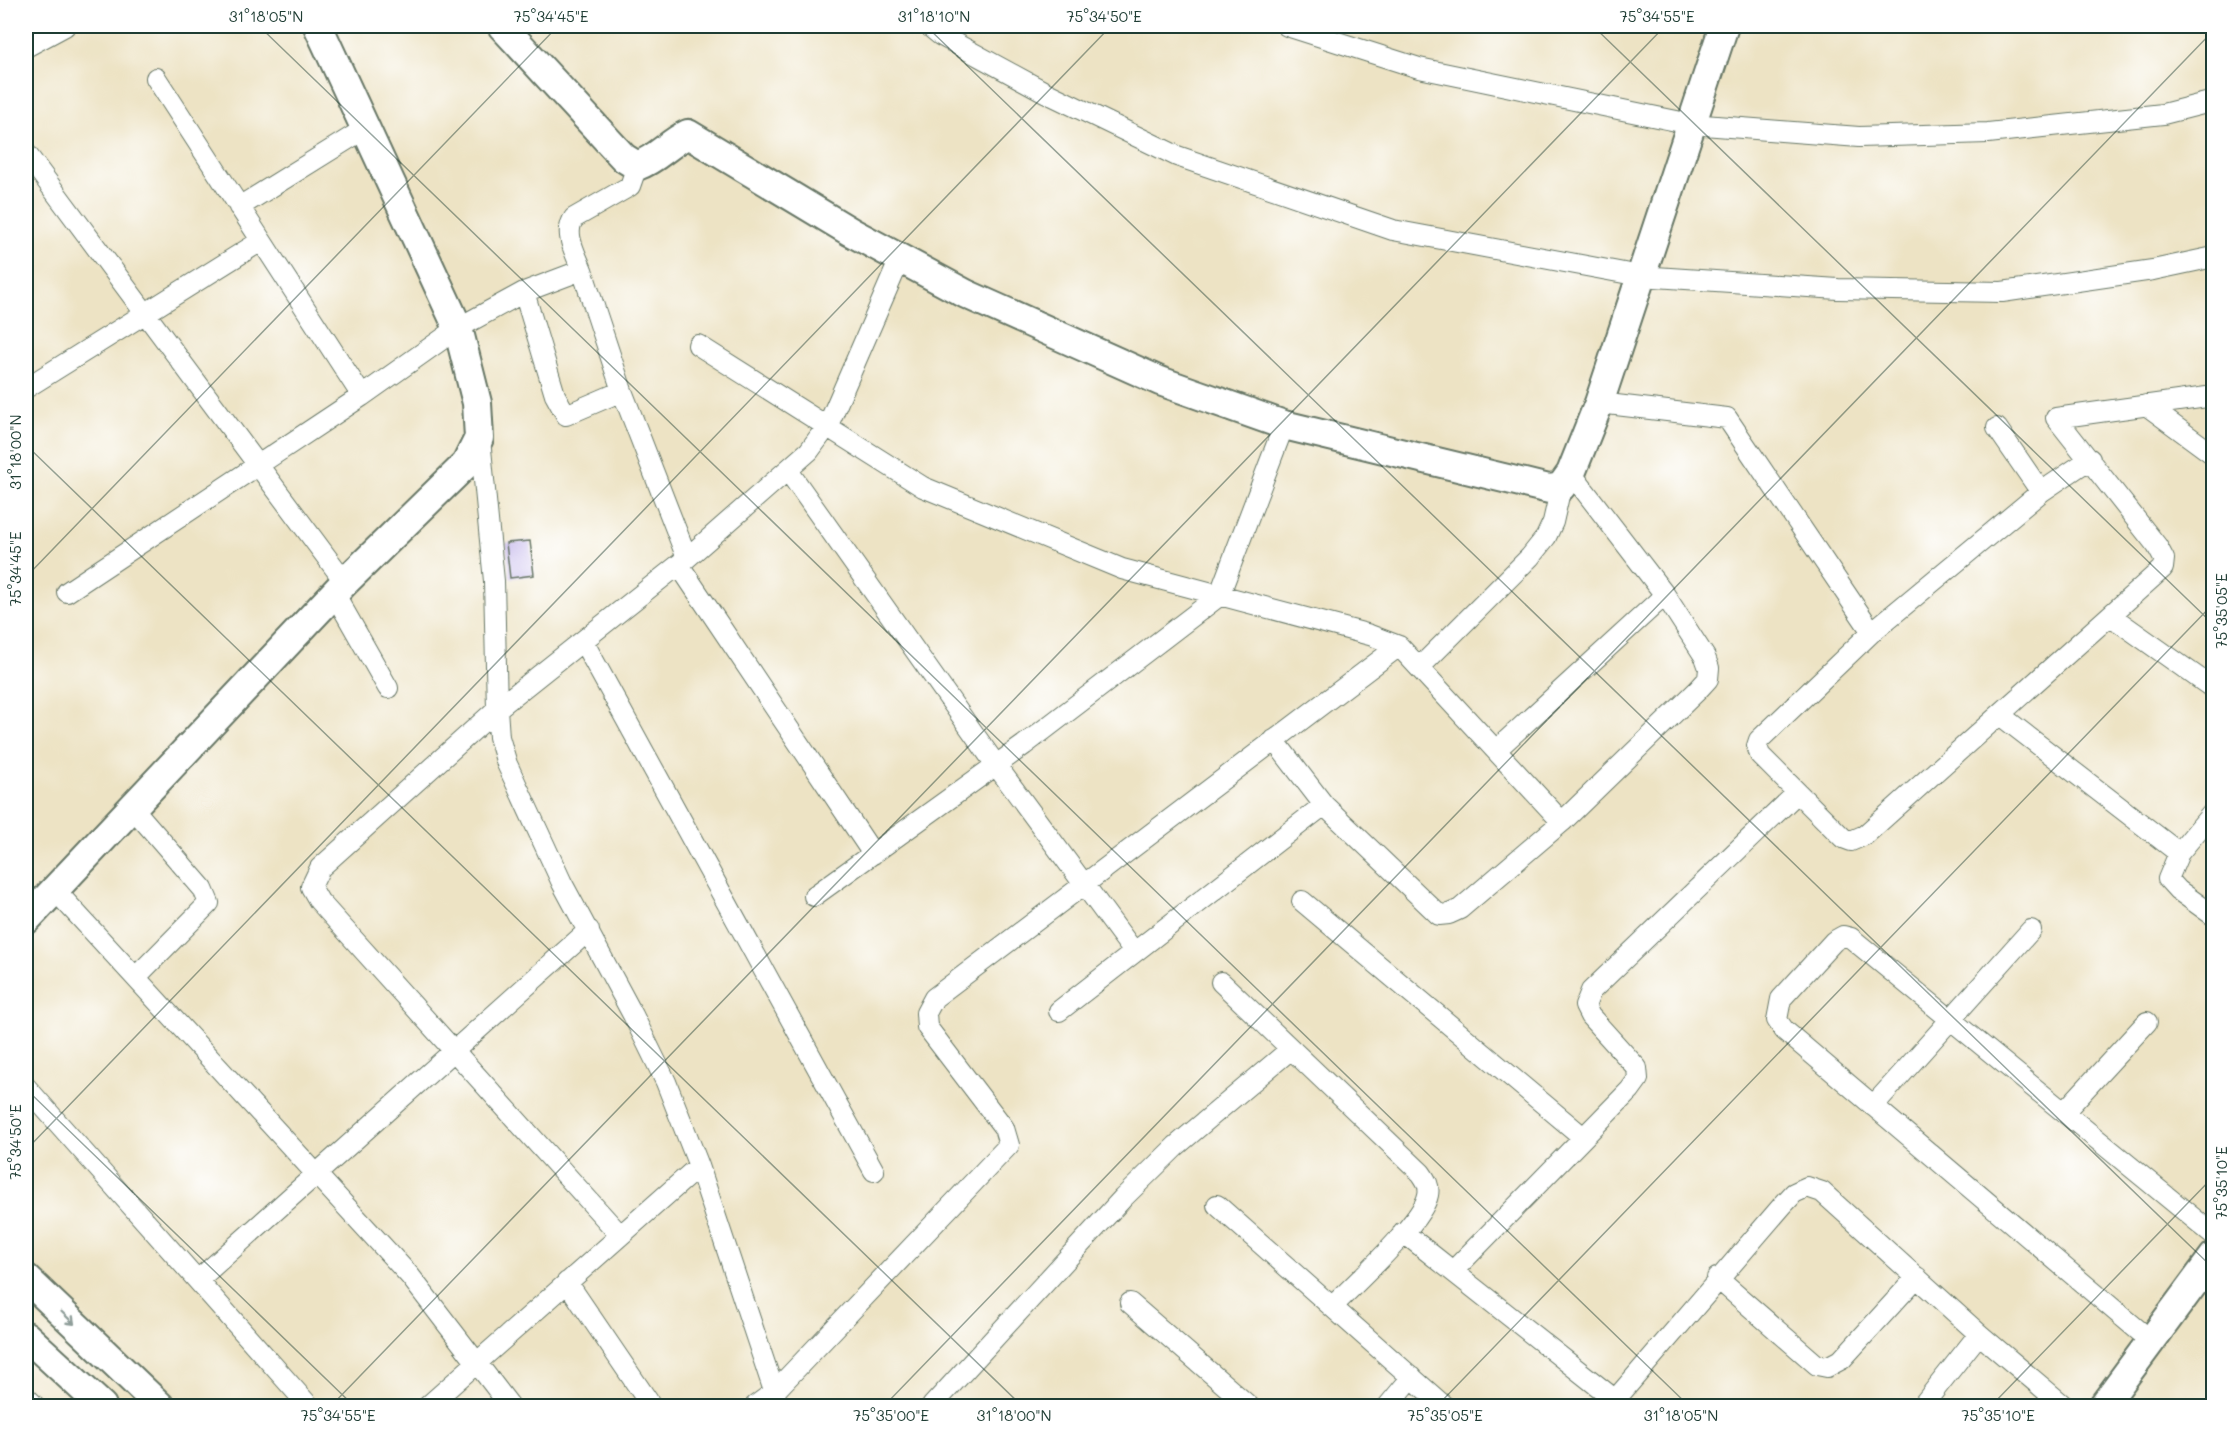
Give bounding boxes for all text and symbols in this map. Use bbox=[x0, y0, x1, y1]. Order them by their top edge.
text: 31°18'05"N bbox=[229, 6, 303, 26]
text: 75°34'45"E bbox=[513, 6, 589, 26]
text: 31°18'10"N bbox=[898, 6, 970, 26]
text: 75°34'50"E bbox=[1066, 6, 1142, 26]
text: 75°34'55"E bbox=[1619, 6, 1695, 26]
text: 31°18'00"N bbox=[5, 414, 25, 490]
text: 75°34'45"E bbox=[5, 531, 25, 607]
text: 75°35'05"E bbox=[2211, 573, 2231, 649]
text: 75°34'50"E bbox=[5, 1104, 25, 1180]
text: 75°35'10"E bbox=[2211, 1146, 2231, 1220]
one-way arrow bbox=[60, 1311, 75, 1326]
text: 75°34'55"E bbox=[300, 1405, 376, 1425]
text: 75°35'00"E bbox=[853, 1405, 929, 1425]
text: 31°18'00"N bbox=[976, 1405, 1052, 1425]
text: 75°35'05"E bbox=[1407, 1405, 1483, 1425]
text: 31°18'05"N bbox=[1644, 1405, 1718, 1425]
text: 75°35'10"E bbox=[1961, 1405, 2035, 1425]

